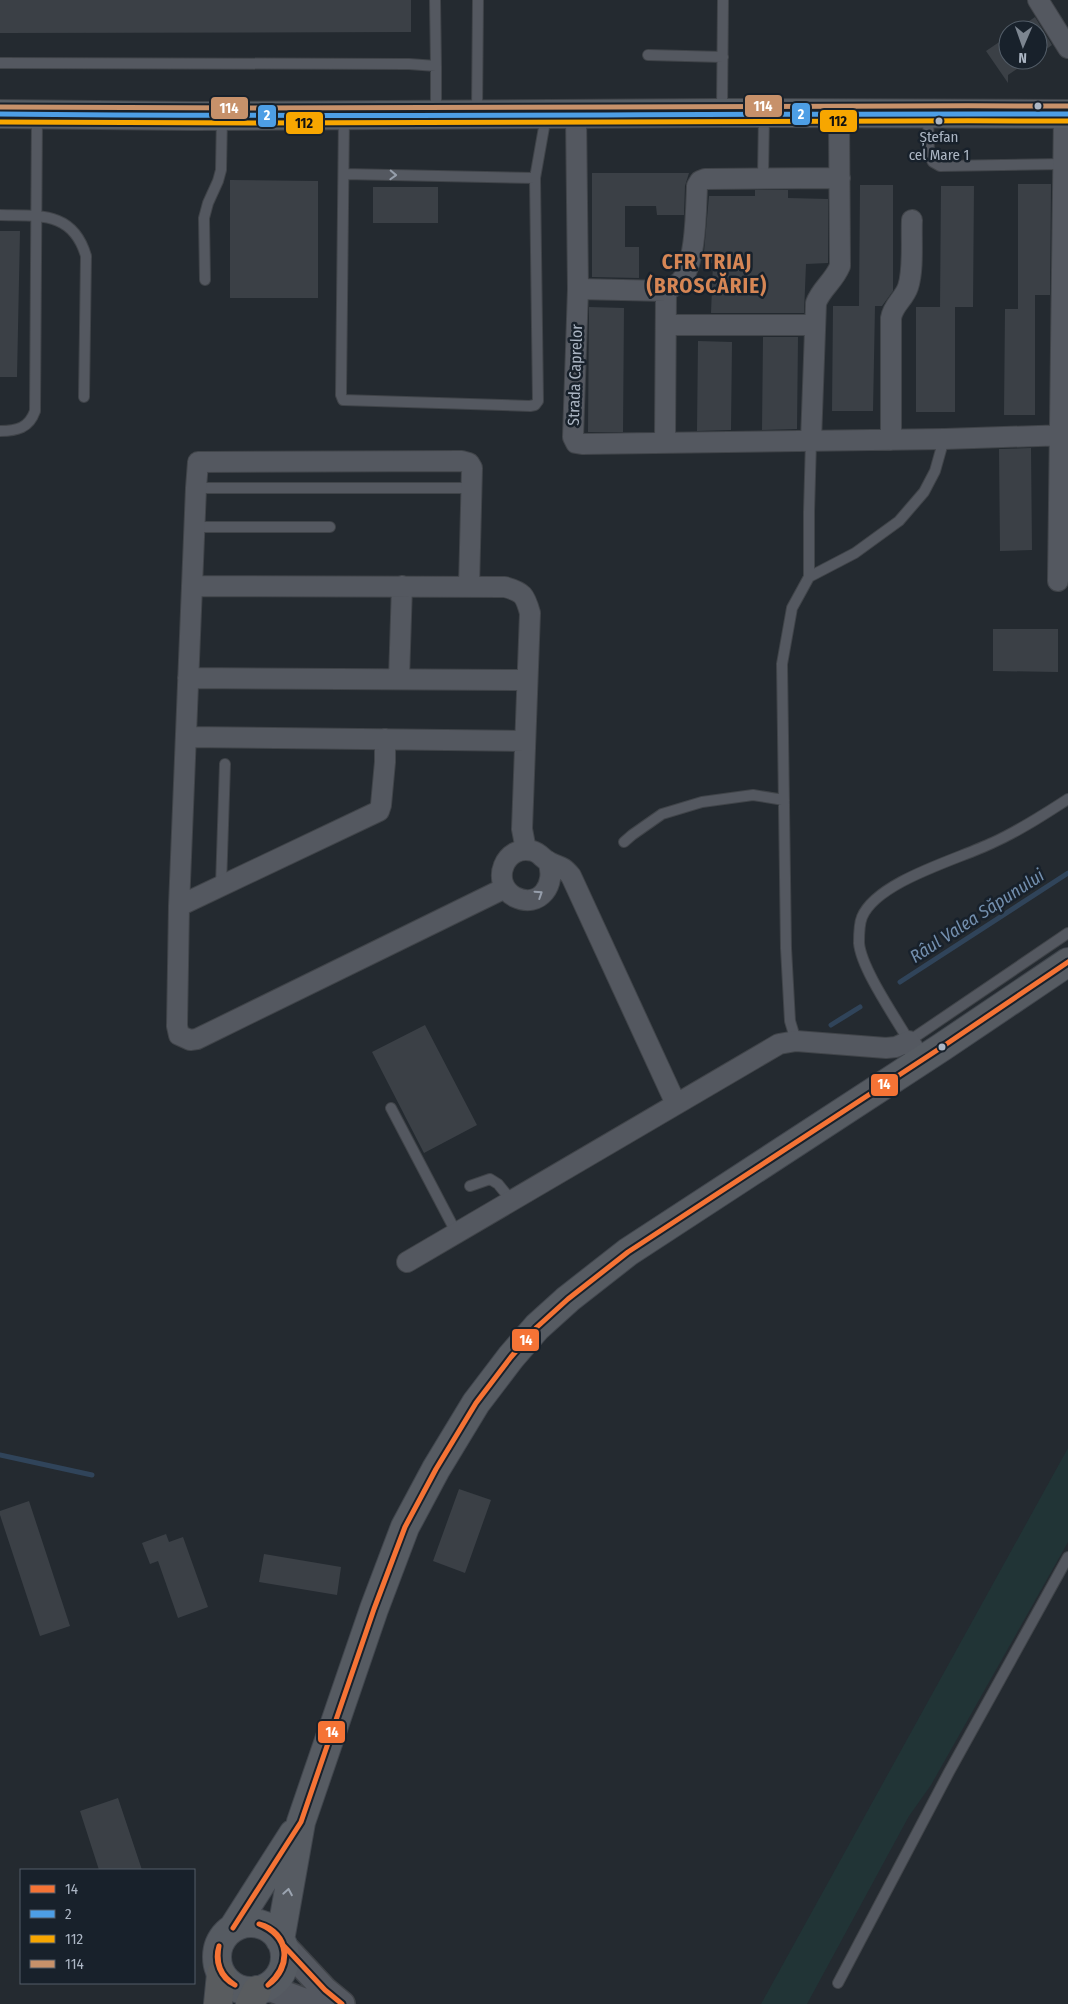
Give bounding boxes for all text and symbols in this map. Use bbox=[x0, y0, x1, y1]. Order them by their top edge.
north arrow bbox=[998, 20, 1048, 70]
text: N bbox=[1018, 49, 1027, 66]
line badge: 114 bbox=[744, 94, 783, 118]
line badge: 114 bbox=[210, 96, 249, 120]
text: 114 bbox=[754, 98, 772, 115]
text: 114 bbox=[220, 100, 238, 117]
unlabelled marker bbox=[1033, 101, 1043, 111]
line badge: 2 bbox=[791, 102, 811, 126]
line badge: 2 bbox=[257, 104, 277, 128]
text: 2 bbox=[797, 106, 805, 123]
text: 2 bbox=[263, 107, 271, 124]
line badge: 112 bbox=[819, 109, 858, 133]
line badge: 112 bbox=[285, 111, 324, 135]
text: 112 bbox=[829, 113, 848, 130]
text: 112 bbox=[295, 115, 314, 132]
marker: Ștefan cel Mare 1 bbox=[934, 116, 944, 126]
place label: Ștefan cel Mare 1 bbox=[909, 128, 969, 164]
one-way arrow bbox=[389, 169, 397, 180]
district label: CFR TRIAJ (BROSCĂRIE) bbox=[647, 249, 767, 299]
street label: Strada Caprelor bbox=[564, 323, 586, 426]
water label: Râul Valea Săpunului bbox=[906, 864, 1049, 968]
one-way arrow bbox=[534, 891, 543, 900]
unlabelled marker bbox=[937, 1042, 947, 1052]
line badge: 14 bbox=[870, 1073, 899, 1097]
text: 14 bbox=[877, 1076, 891, 1093]
line badge: 14 bbox=[511, 1328, 540, 1352]
text: 14 bbox=[519, 1332, 533, 1349]
line badge: 14 bbox=[317, 1720, 346, 1744]
text: 14 bbox=[325, 1724, 339, 1741]
legend bbox=[20, 1869, 195, 1984]
text: 14 bbox=[65, 1880, 78, 1898]
one-way arrow bbox=[282, 1887, 292, 1896]
text: 2 bbox=[65, 1905, 72, 1923]
text: 112 bbox=[65, 1930, 83, 1948]
text: 114 bbox=[65, 1955, 84, 1973]

